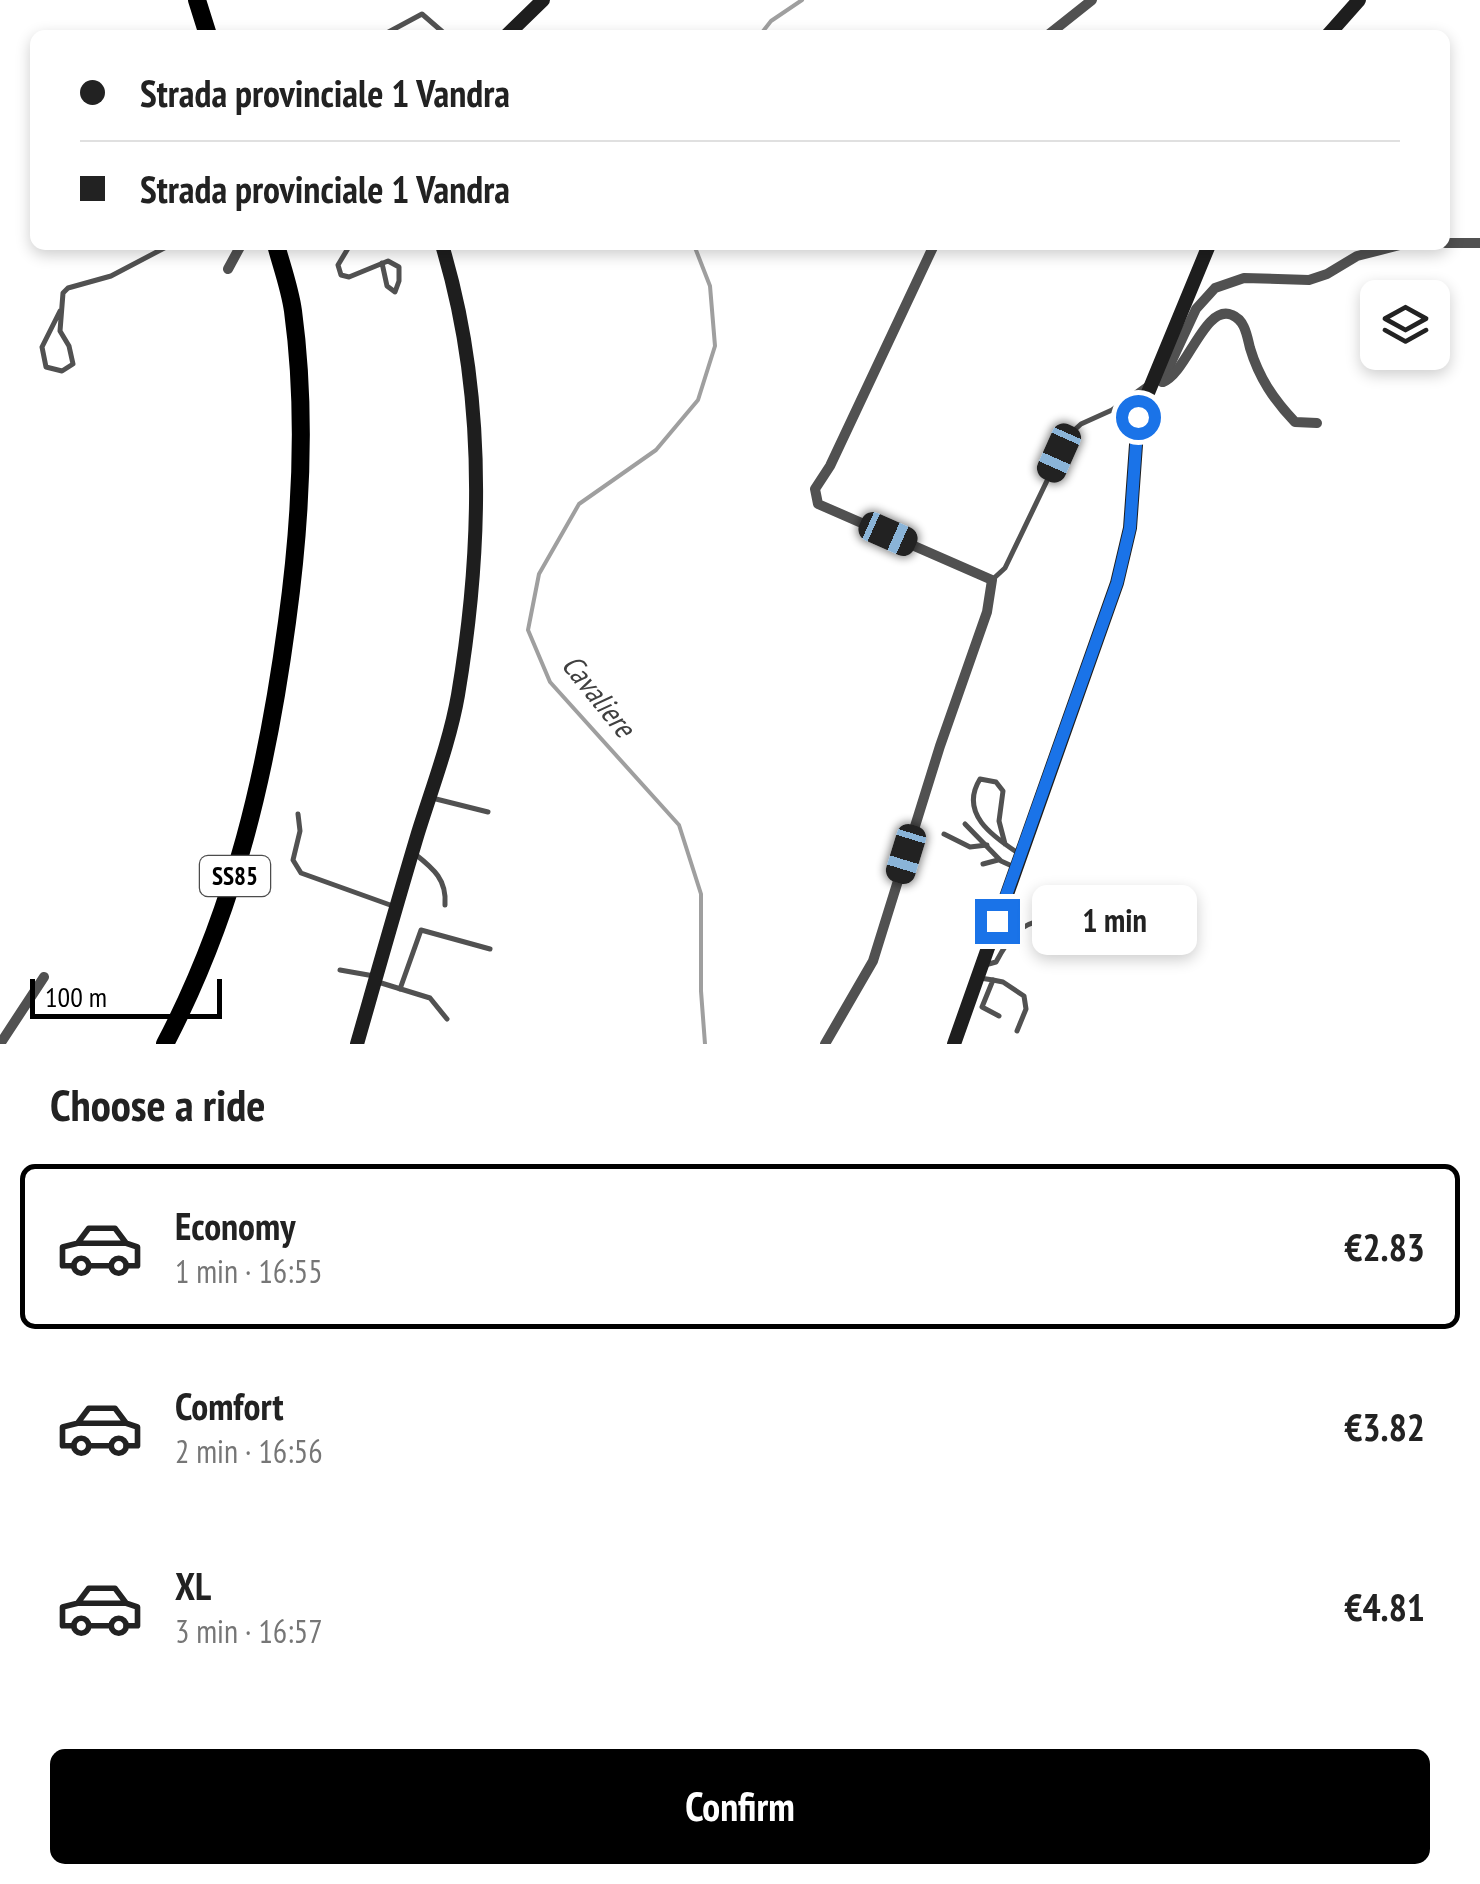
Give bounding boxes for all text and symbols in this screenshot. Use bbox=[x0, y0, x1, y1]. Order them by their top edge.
text: Strada provinciale 1 Vandra bbox=[140, 68, 510, 117]
text: Strada provinciale 1 Vandra bbox=[140, 164, 510, 213]
map controls bbox=[1360, 280, 1450, 370]
button: layers bbox=[1360, 280, 1450, 370]
route start bbox=[1116, 395, 1161, 440]
car bbox=[1033, 419, 1085, 487]
car bbox=[854, 508, 922, 560]
water label: Cavaliere bbox=[554, 646, 645, 746]
car bbox=[883, 821, 929, 887]
road number: SS85 bbox=[200, 856, 270, 896]
callout: 1 min bbox=[1032, 886, 1197, 956]
route end bbox=[975, 899, 1020, 944]
text: 1 min bbox=[1082, 899, 1147, 941]
scale bar bbox=[30, 974, 222, 1018]
text: 100 m bbox=[45, 978, 107, 1015]
text: Choose a ride bbox=[50, 1075, 265, 1133]
text: Economy bbox=[175, 1201, 295, 1250]
icon: car bbox=[55, 1202, 145, 1292]
text: €2.83 bbox=[1344, 1222, 1425, 1271]
text: 1 min · 16:55 bbox=[175, 1250, 323, 1292]
text: Comfort bbox=[175, 1381, 284, 1430]
icon: car bbox=[55, 1382, 145, 1472]
text: €3.82 bbox=[1344, 1402, 1425, 1451]
text: 2 min · 16:56 bbox=[175, 1430, 323, 1472]
text: XL bbox=[175, 1561, 211, 1610]
icon: car bbox=[55, 1562, 145, 1652]
text: €4.81 bbox=[1344, 1582, 1425, 1631]
text: 3 min · 16:57 bbox=[175, 1610, 323, 1652]
button: Confirm bbox=[50, 1749, 1430, 1864]

